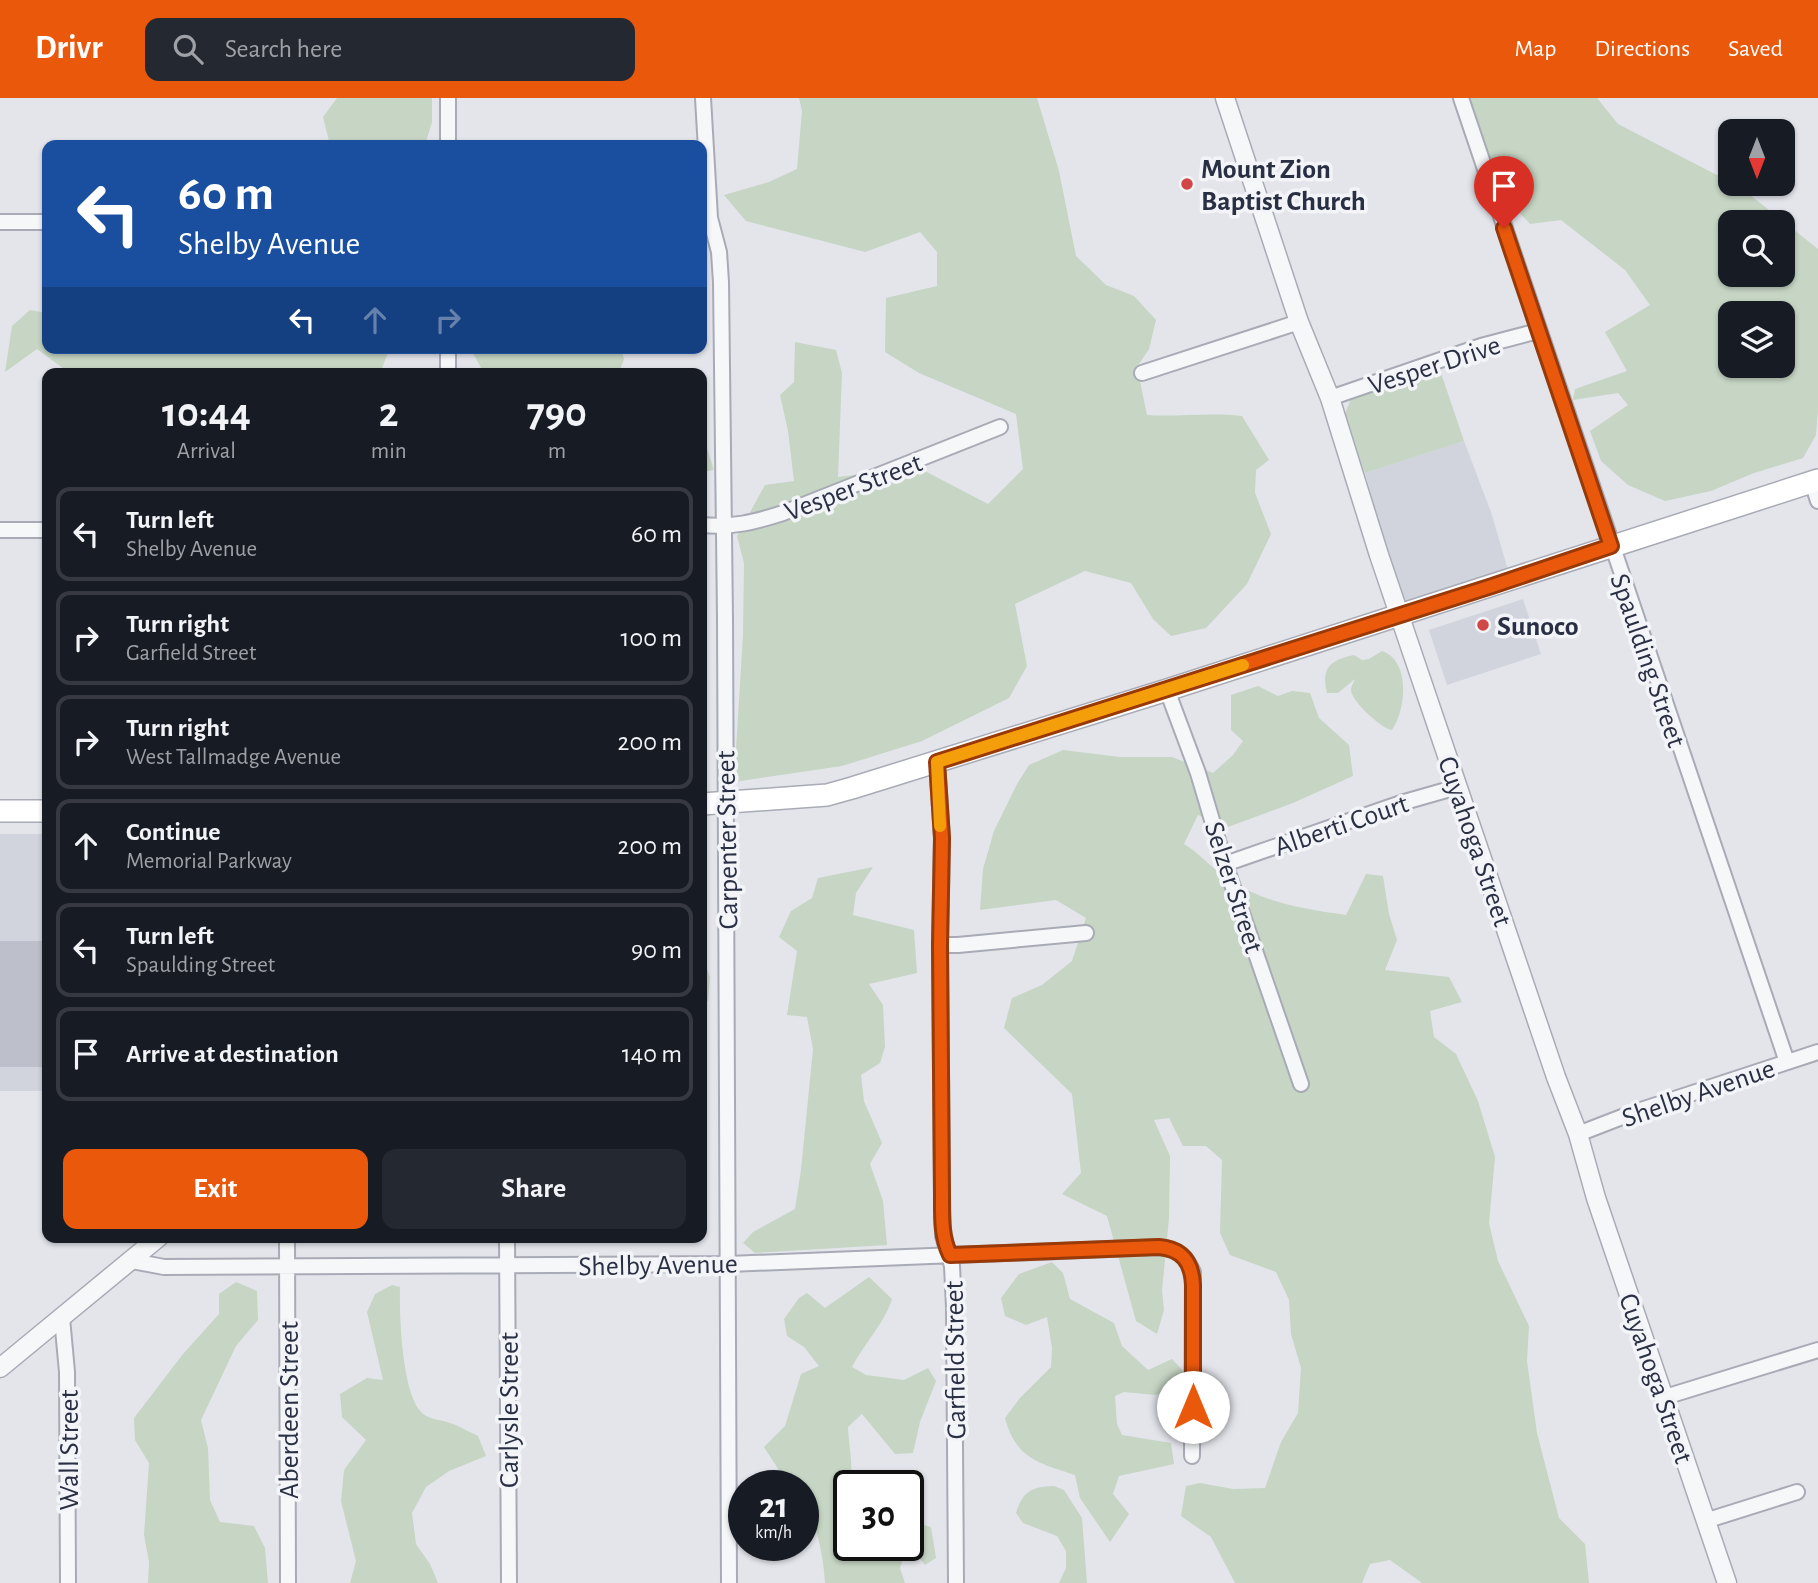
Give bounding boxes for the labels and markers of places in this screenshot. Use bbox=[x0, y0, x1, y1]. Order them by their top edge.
place label: Mount Zion Baptist Church bbox=[1201, 156, 1366, 216]
pin bbox=[1474, 156, 1534, 228]
marker: Mount Zion Baptist Church bbox=[1179, 176, 1195, 192]
place label: Sunoco bbox=[1497, 613, 1579, 641]
marker: Sunoco bbox=[1475, 617, 1491, 633]

